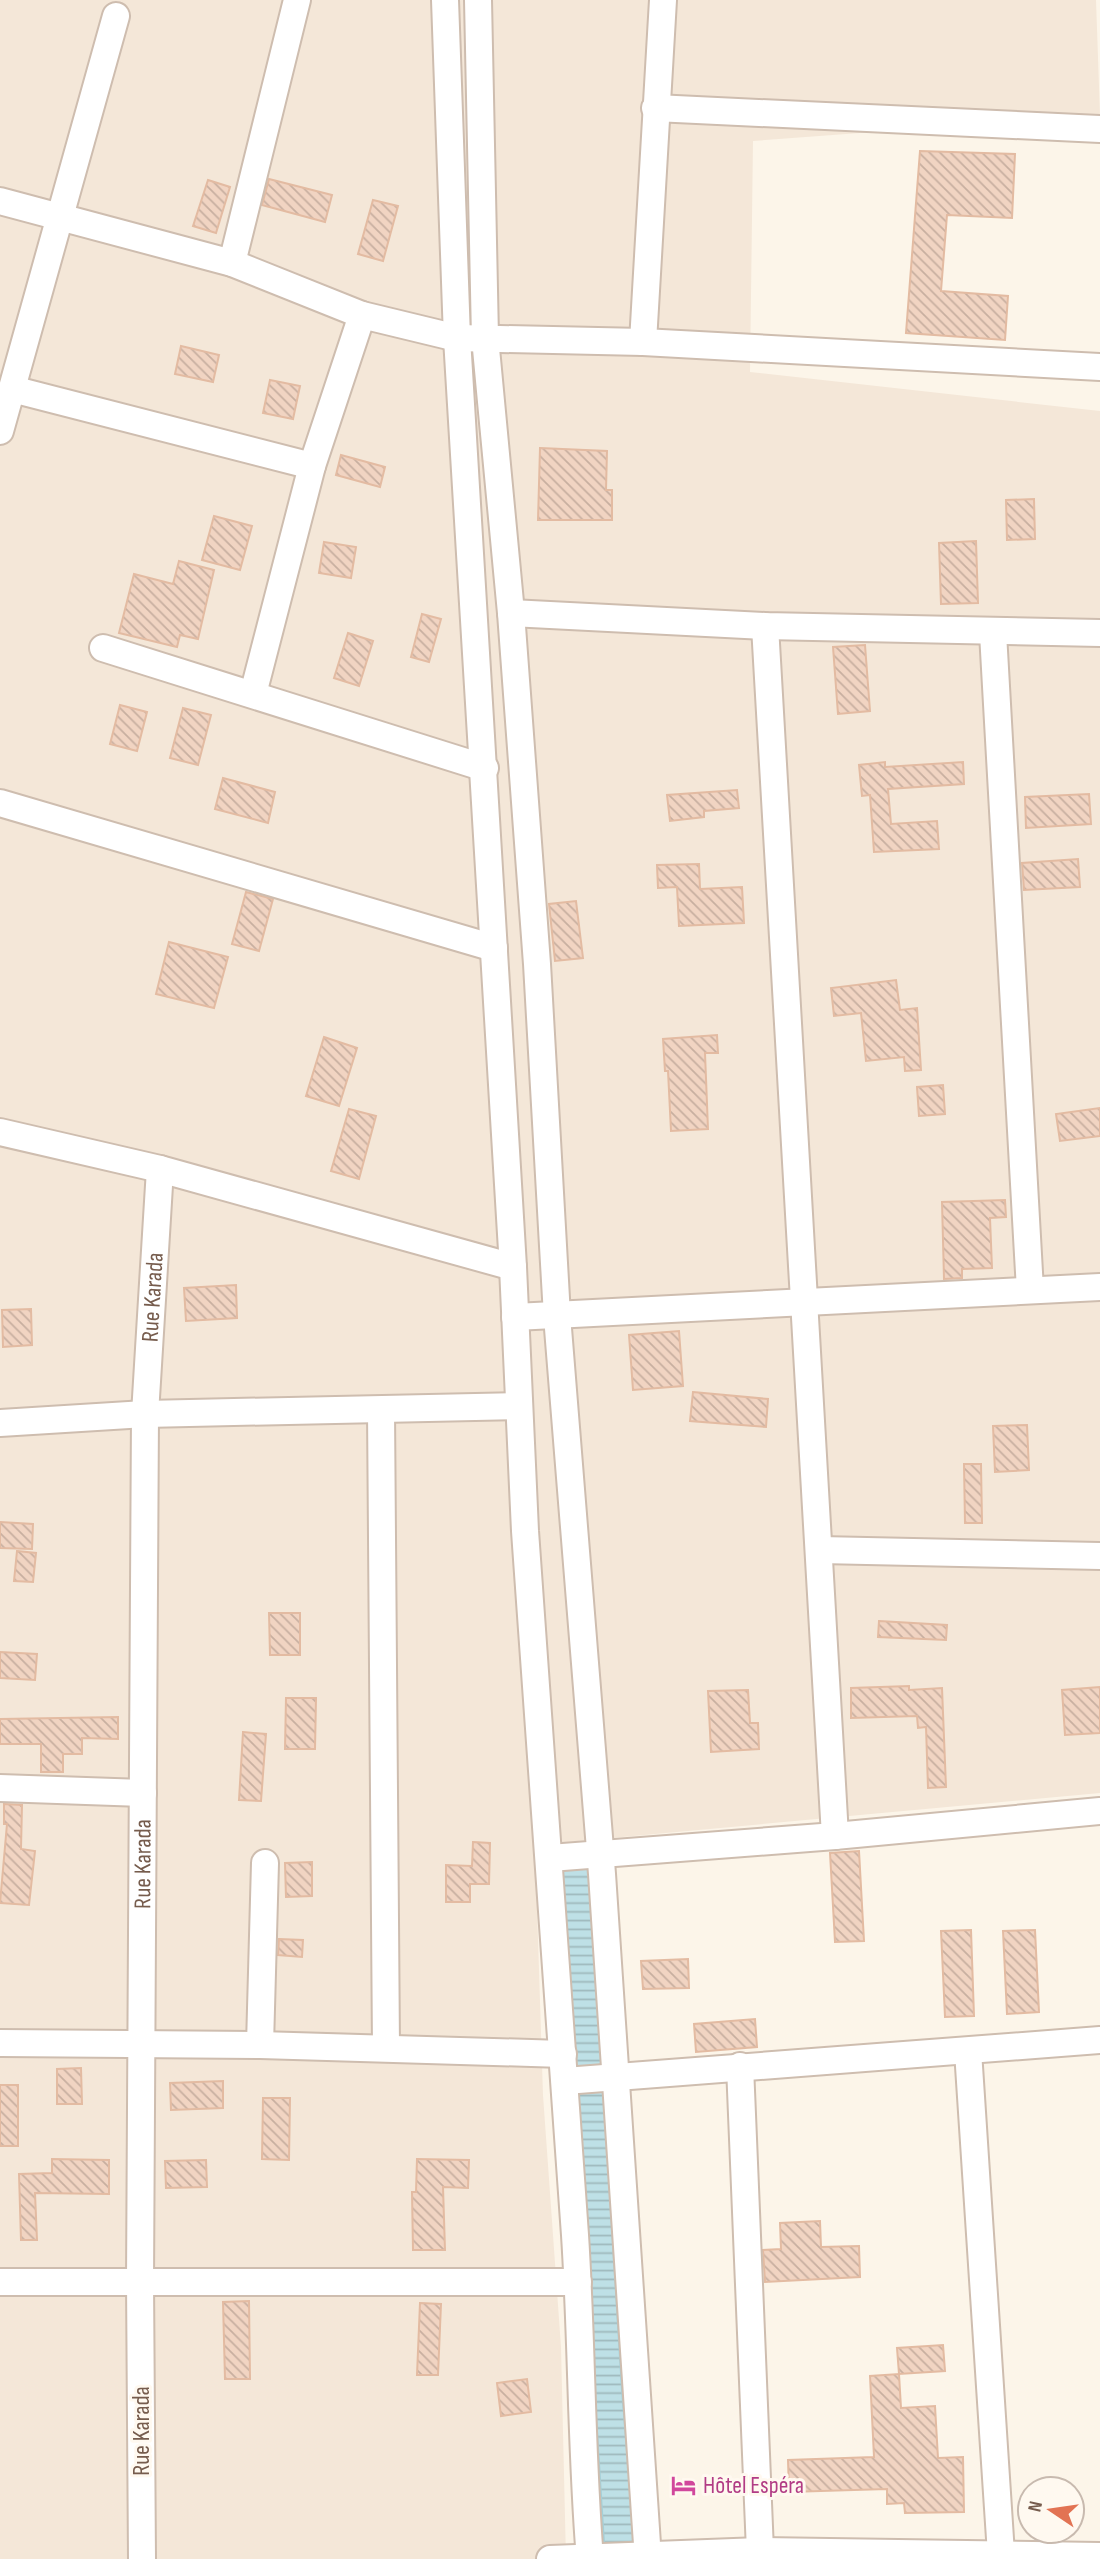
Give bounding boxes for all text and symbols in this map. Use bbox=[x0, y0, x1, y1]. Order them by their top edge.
street label: Rue Karada bbox=[135, 1252, 169, 1343]
street label: Rue Karada bbox=[128, 1819, 157, 1909]
street label: Rue Karada bbox=[127, 2386, 156, 2476]
hotel icon: Hôtel Espéra bbox=[669, 2471, 697, 2499]
place label: Hôtel Espéra bbox=[703, 2471, 804, 2500]
north arrow bbox=[1016, 2475, 1086, 2545]
text: N bbox=[1024, 2499, 1048, 2514]

